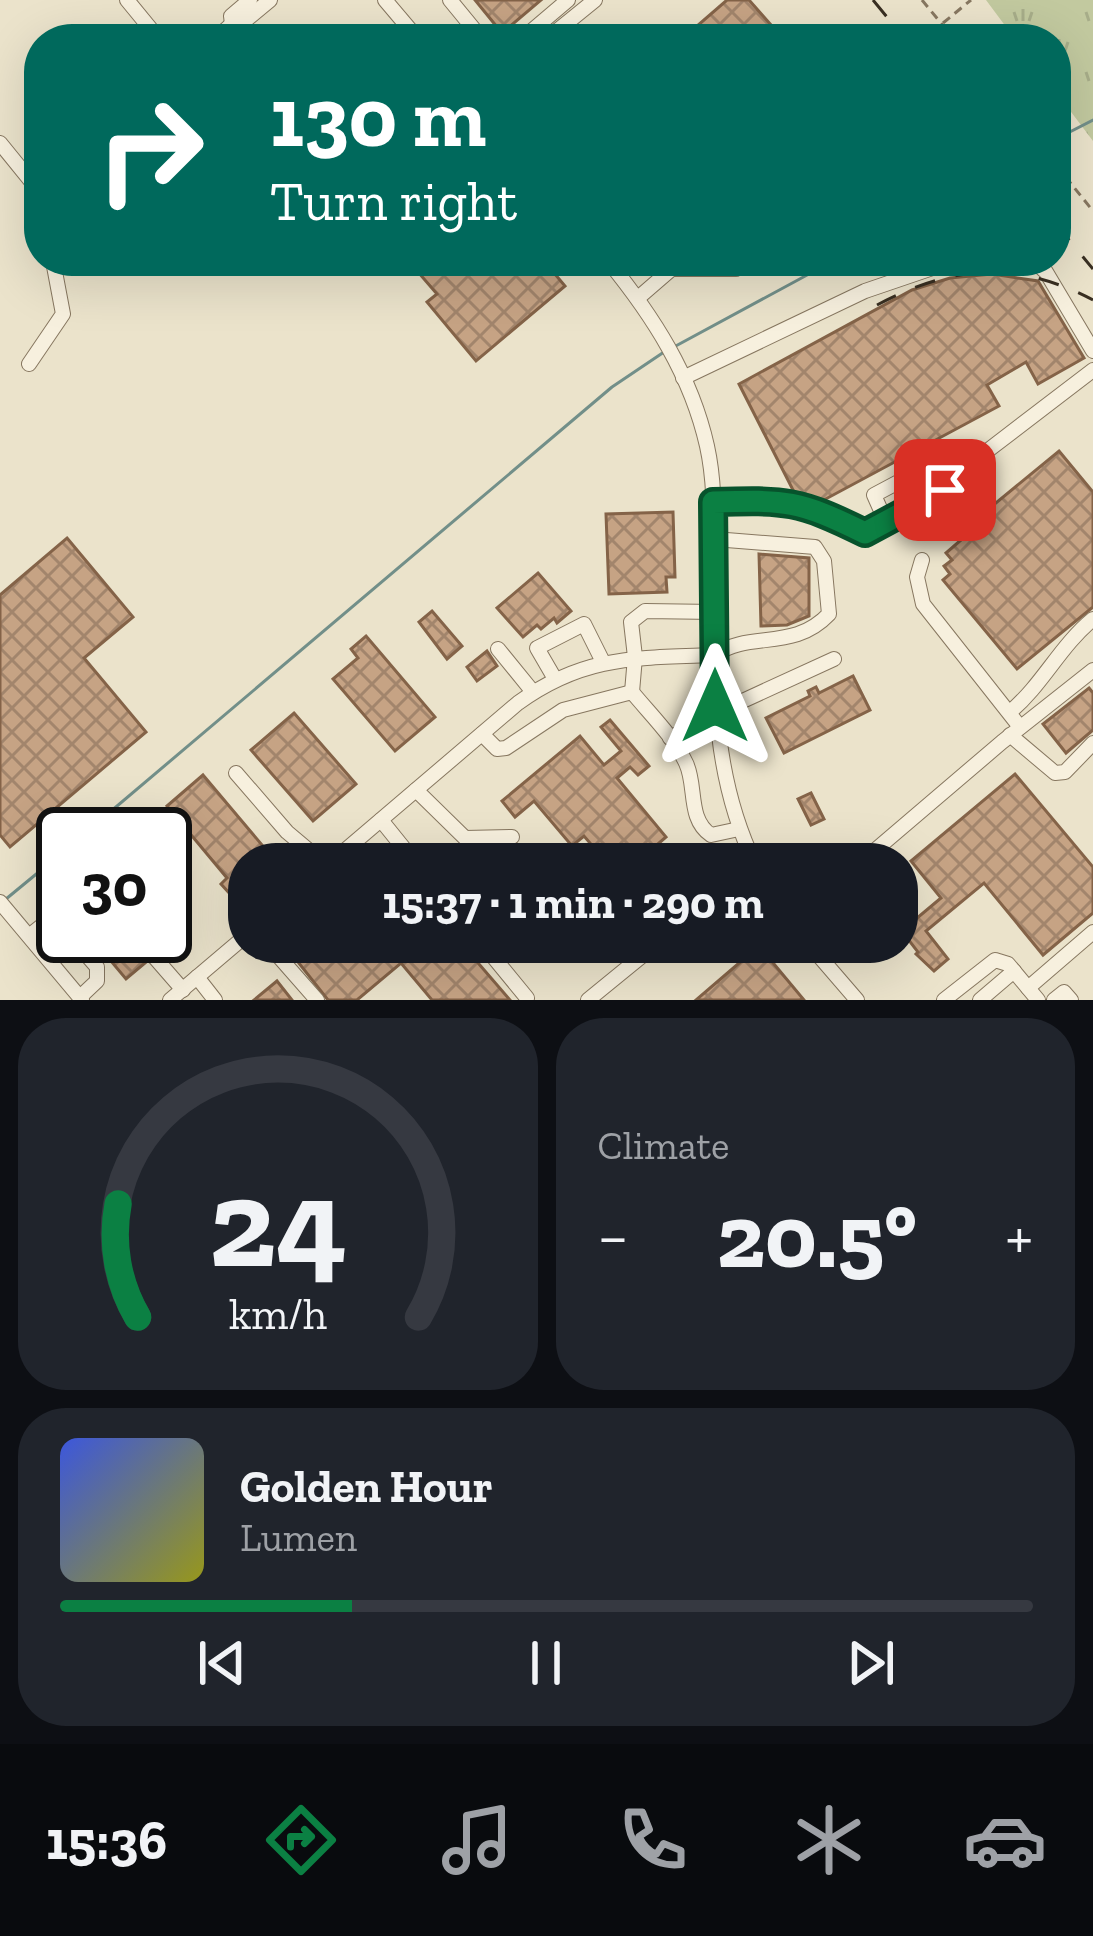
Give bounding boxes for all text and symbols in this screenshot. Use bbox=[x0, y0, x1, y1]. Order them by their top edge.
text: 130 m bbox=[270, 67, 486, 168]
icon: right bbox=[72, 72, 228, 228]
text: Turn right bbox=[270, 169, 517, 234]
pin bbox=[894, 439, 996, 541]
icon: arrive bbox=[912, 457, 978, 523]
position arrow bbox=[652, 643, 778, 769]
speed limit sign: 30 bbox=[36, 807, 192, 963]
text: 15:37 · 1 min · 290 m bbox=[382, 876, 764, 930]
text: Climate bbox=[598, 1122, 729, 1169]
text: 24 bbox=[209, 1148, 347, 1298]
text: 20.5° bbox=[717, 1182, 917, 1290]
text: − bbox=[598, 1197, 628, 1276]
text: + bbox=[1005, 1197, 1033, 1276]
text: km/h bbox=[229, 1289, 327, 1340]
text: Golden Hour bbox=[240, 1460, 493, 1514]
text: Lumen bbox=[240, 1514, 357, 1561]
icon: previous bbox=[189, 1630, 255, 1696]
icon: pause bbox=[513, 1630, 579, 1696]
icon: next bbox=[838, 1630, 904, 1696]
icon: directions bbox=[259, 1798, 343, 1882]
icon: music bbox=[435, 1798, 519, 1882]
icon: phone bbox=[611, 1798, 695, 1882]
icon: climate bbox=[787, 1798, 871, 1882]
icon: car bbox=[963, 1798, 1047, 1882]
text: 15:36 bbox=[46, 1808, 167, 1873]

